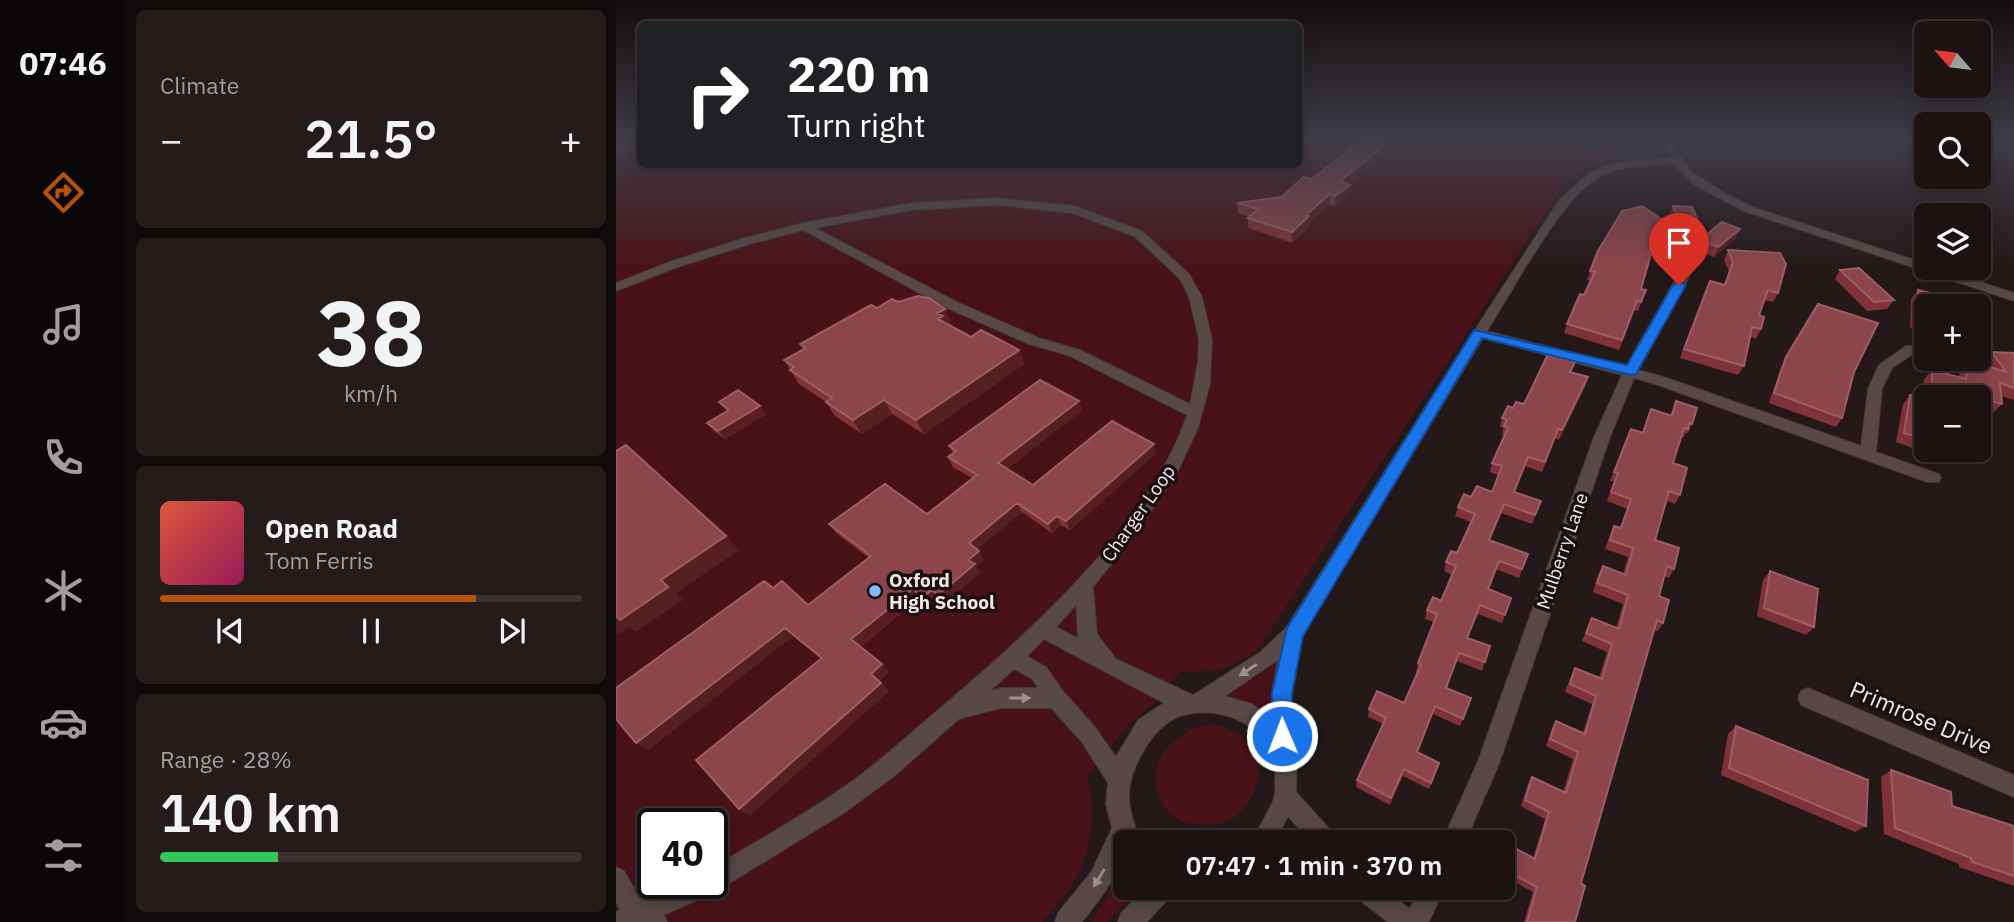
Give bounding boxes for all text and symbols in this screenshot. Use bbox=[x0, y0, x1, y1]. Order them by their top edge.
north arrow bbox=[1914, 21, 1992, 98]
map controls bbox=[1914, 21, 1991, 462]
text: 07:46 bbox=[19, 42, 107, 84]
text: 220 m bbox=[787, 42, 931, 105]
icon: right bbox=[672, 49, 763, 140]
text: Climate bbox=[160, 70, 239, 100]
text: Turn right bbox=[787, 104, 925, 146]
text: 21.5° bbox=[304, 105, 438, 172]
button: search bbox=[1914, 112, 1991, 189]
text: − bbox=[160, 115, 183, 164]
text: + bbox=[559, 115, 582, 164]
icon: directions bbox=[39, 168, 88, 217]
button: layers bbox=[1914, 203, 1991, 280]
pin bbox=[1649, 213, 1709, 285]
icon: arrive bbox=[1660, 224, 1698, 262]
text: 38 bbox=[316, 273, 426, 391]
button: + bbox=[1914, 294, 1991, 371]
icon: music bbox=[39, 300, 88, 349]
text: km/h bbox=[344, 378, 398, 408]
button: − bbox=[1914, 385, 1991, 462]
icon: phone bbox=[39, 433, 88, 482]
street label: Charger Loop bbox=[1096, 460, 1180, 566]
street label: Mulberry Lane bbox=[1531, 490, 1593, 612]
text: Open Road bbox=[265, 511, 398, 545]
text: Tom Ferris bbox=[265, 545, 374, 575]
icon: climate bbox=[39, 566, 88, 615]
place label: Oxford High School bbox=[889, 568, 995, 614]
marker: Oxford High School bbox=[867, 583, 883, 599]
icon: previous bbox=[211, 612, 249, 650]
icon: pause bbox=[352, 612, 390, 650]
icon: next bbox=[493, 612, 531, 650]
one-way arrow bbox=[1239, 663, 1257, 677]
street label: Primrose Drive bbox=[1846, 674, 1997, 761]
one-way arrow bbox=[1009, 692, 1031, 704]
icon: car bbox=[39, 698, 88, 747]
position arrow bbox=[1245, 699, 1319, 773]
text: Range · 28% bbox=[160, 744, 292, 774]
text: 140 km bbox=[160, 779, 341, 846]
speed limit sign: 40 bbox=[637, 808, 728, 899]
icon: filters bbox=[39, 831, 88, 880]
text: 07:47 · 1 min · 370 m bbox=[1186, 848, 1442, 882]
one-way arrow bbox=[1092, 869, 1105, 888]

